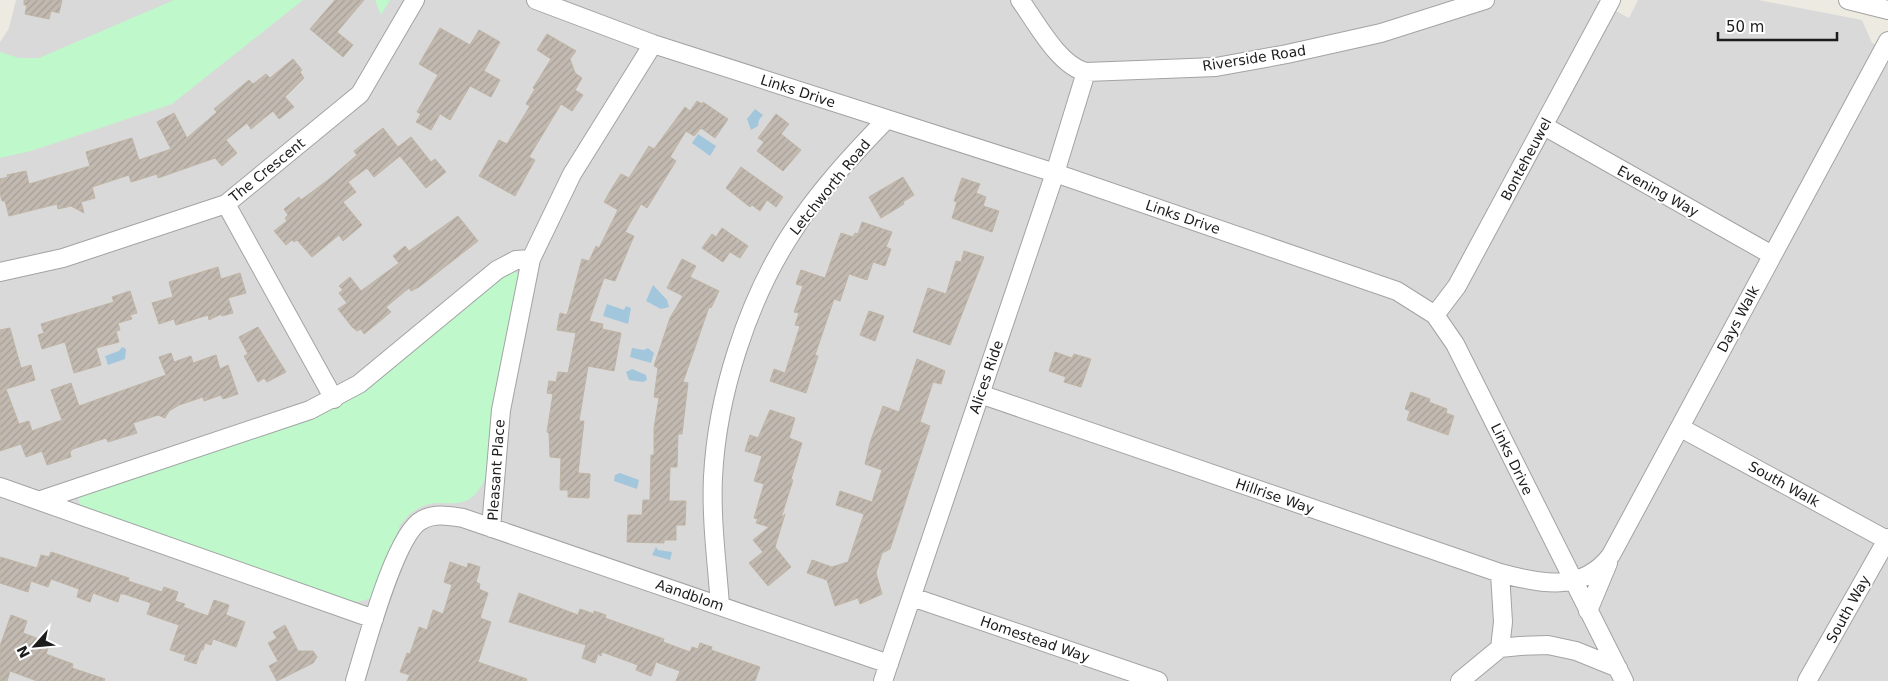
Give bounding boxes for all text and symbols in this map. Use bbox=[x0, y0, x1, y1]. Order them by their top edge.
scale bar bbox=[1718, 10, 1837, 42]
text: 50 m bbox=[1726, 18, 1764, 36]
street label: Riverside Road bbox=[1201, 42, 1307, 74]
street label: Links Drive bbox=[759, 71, 837, 111]
street label: Bonteheuwel bbox=[1497, 115, 1555, 203]
street label: The Crescent bbox=[225, 134, 308, 206]
street label: Letchworth Road bbox=[787, 136, 873, 238]
street label: Evening Way bbox=[1615, 162, 1701, 220]
street label: Links Drive bbox=[1144, 197, 1222, 237]
street label: Days Walk bbox=[1714, 282, 1763, 355]
street label: Alices Ride bbox=[966, 338, 1006, 416]
street label: Pleasant Place bbox=[484, 419, 508, 521]
street label: Links Drive bbox=[1488, 421, 1536, 497]
street label: South Walk bbox=[1746, 458, 1823, 510]
street label: Hillrise Way bbox=[1234, 475, 1316, 517]
street label: South Way bbox=[1823, 572, 1873, 646]
street label: Aandblom bbox=[654, 576, 726, 614]
street label: Homestead Way bbox=[978, 613, 1092, 665]
north arrow bbox=[10, 621, 60, 671]
text: N bbox=[14, 643, 33, 661]

